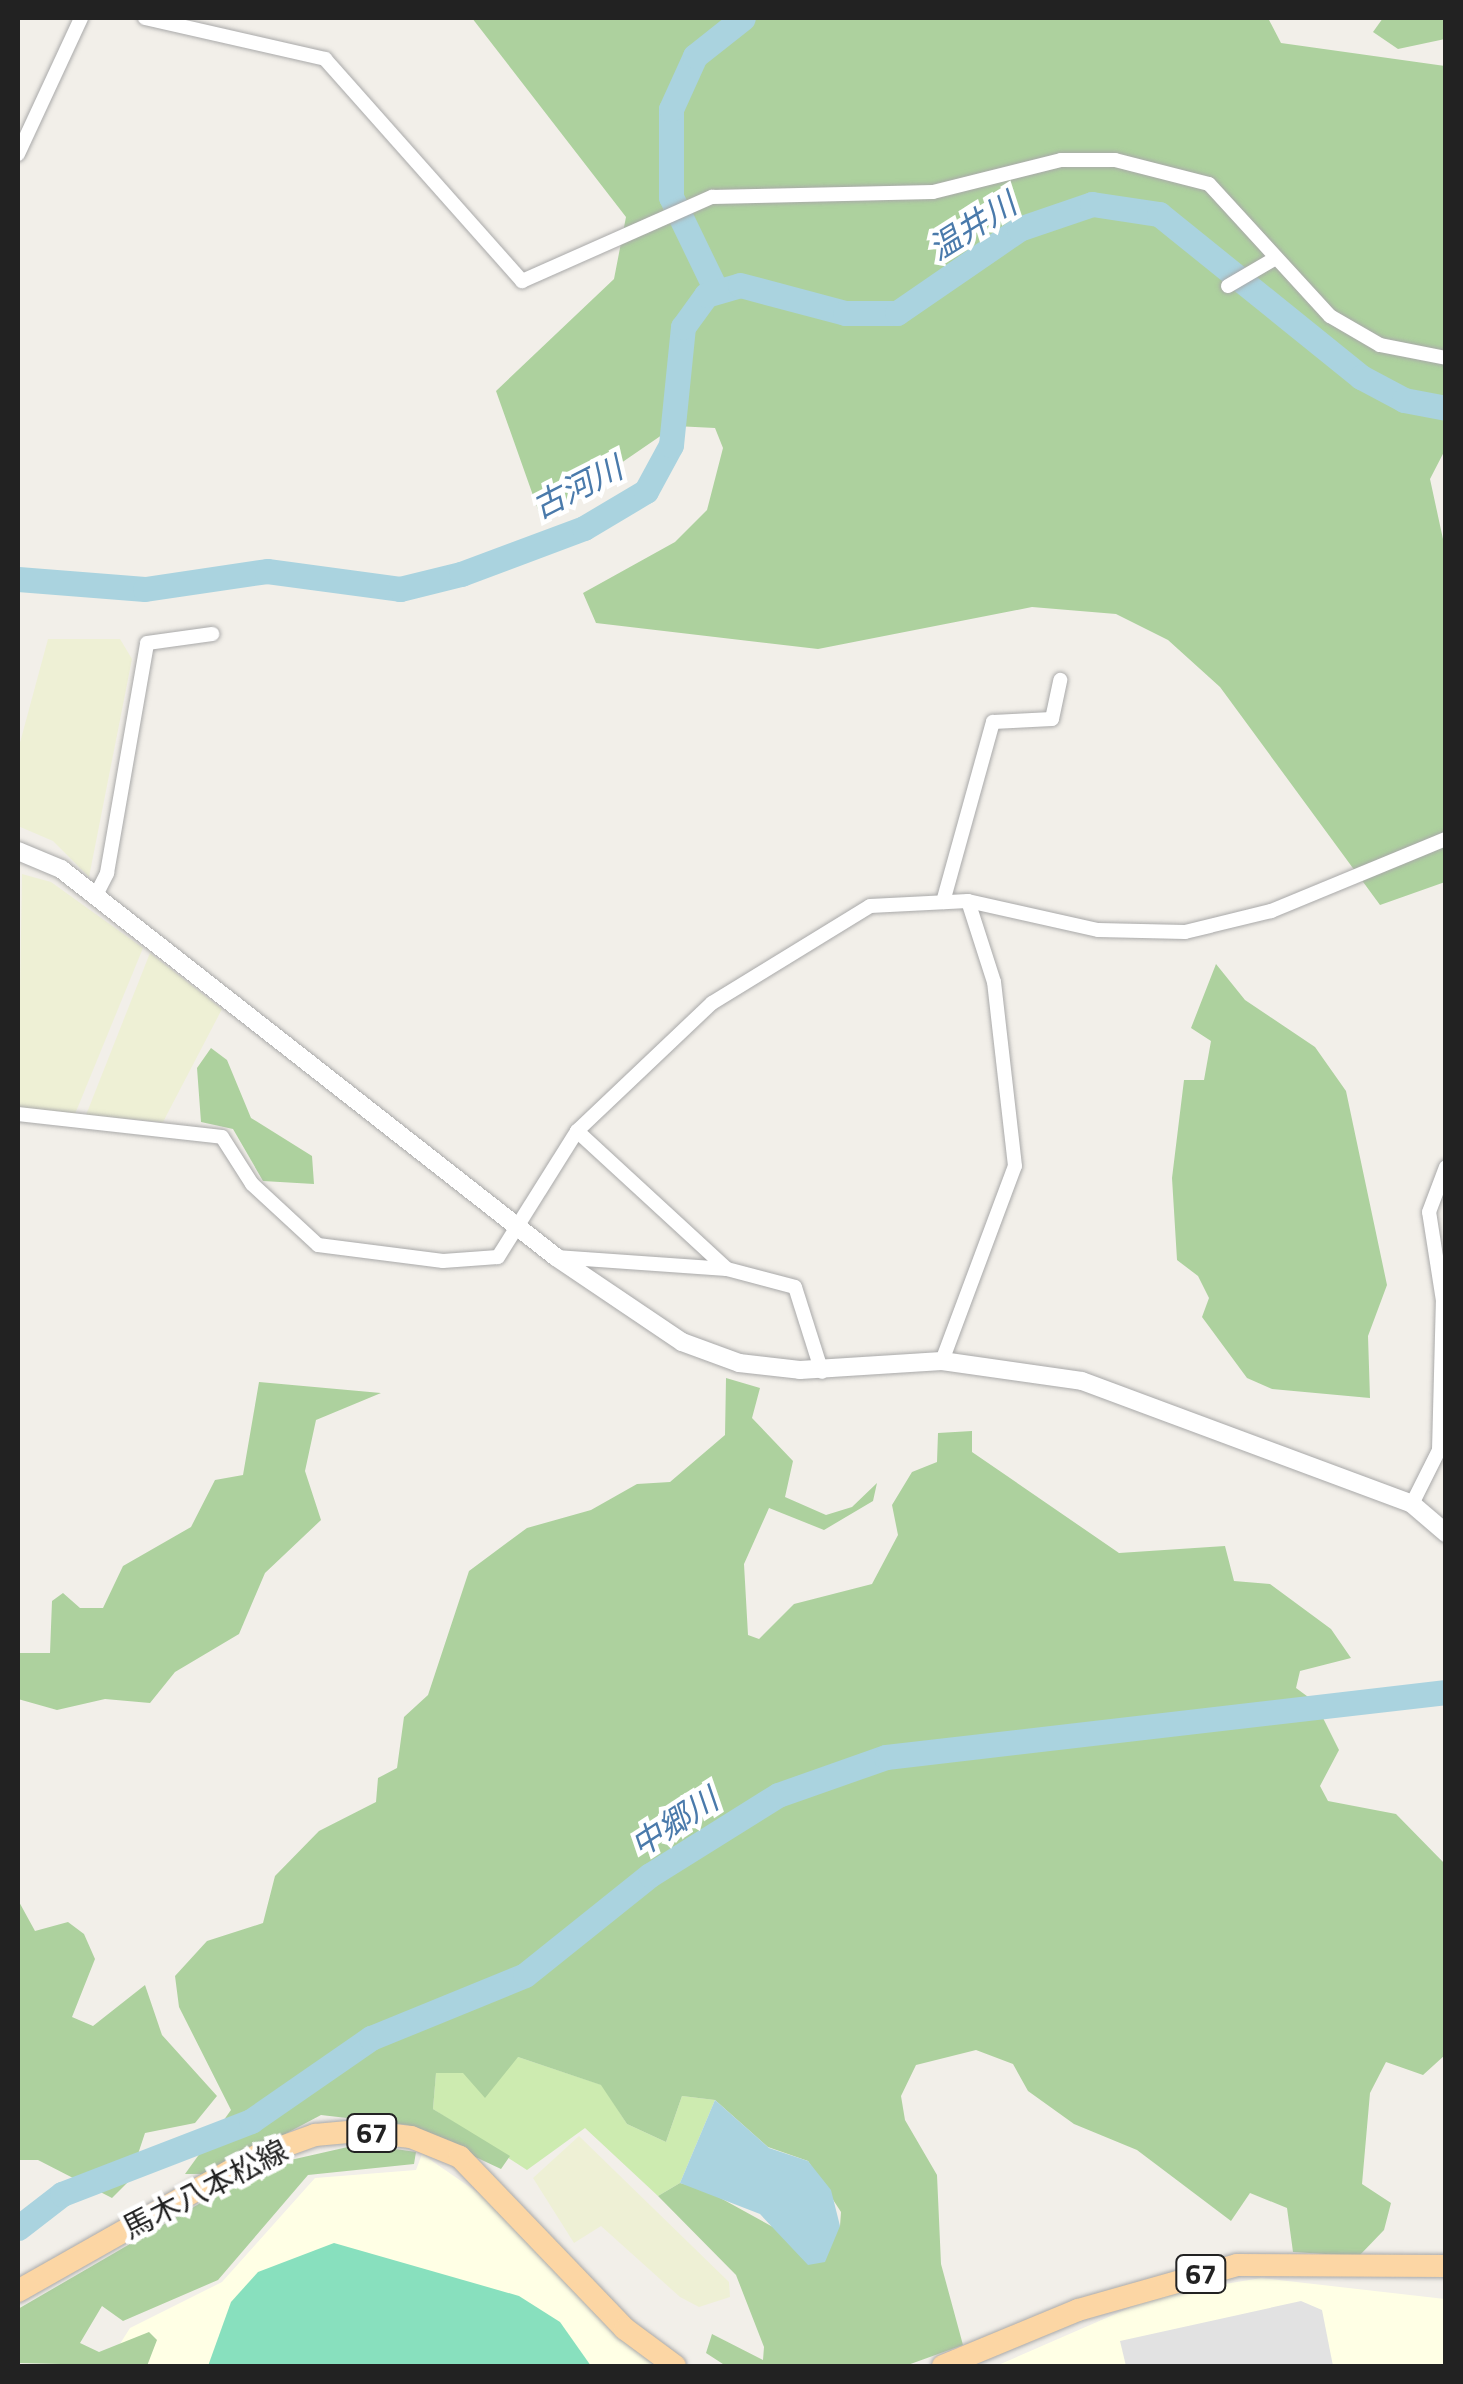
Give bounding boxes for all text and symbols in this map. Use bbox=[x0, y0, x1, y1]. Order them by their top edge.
water label: 温井川 bbox=[921, 184, 1023, 268]
water label: 古河川 bbox=[526, 448, 628, 526]
water label: 中郷川 bbox=[623, 1780, 725, 1864]
road number: 67 bbox=[344, 2110, 400, 2156]
street label: 馬木八本松線 bbox=[117, 2132, 293, 2246]
road number: 67 bbox=[1174, 2251, 1228, 2297]

